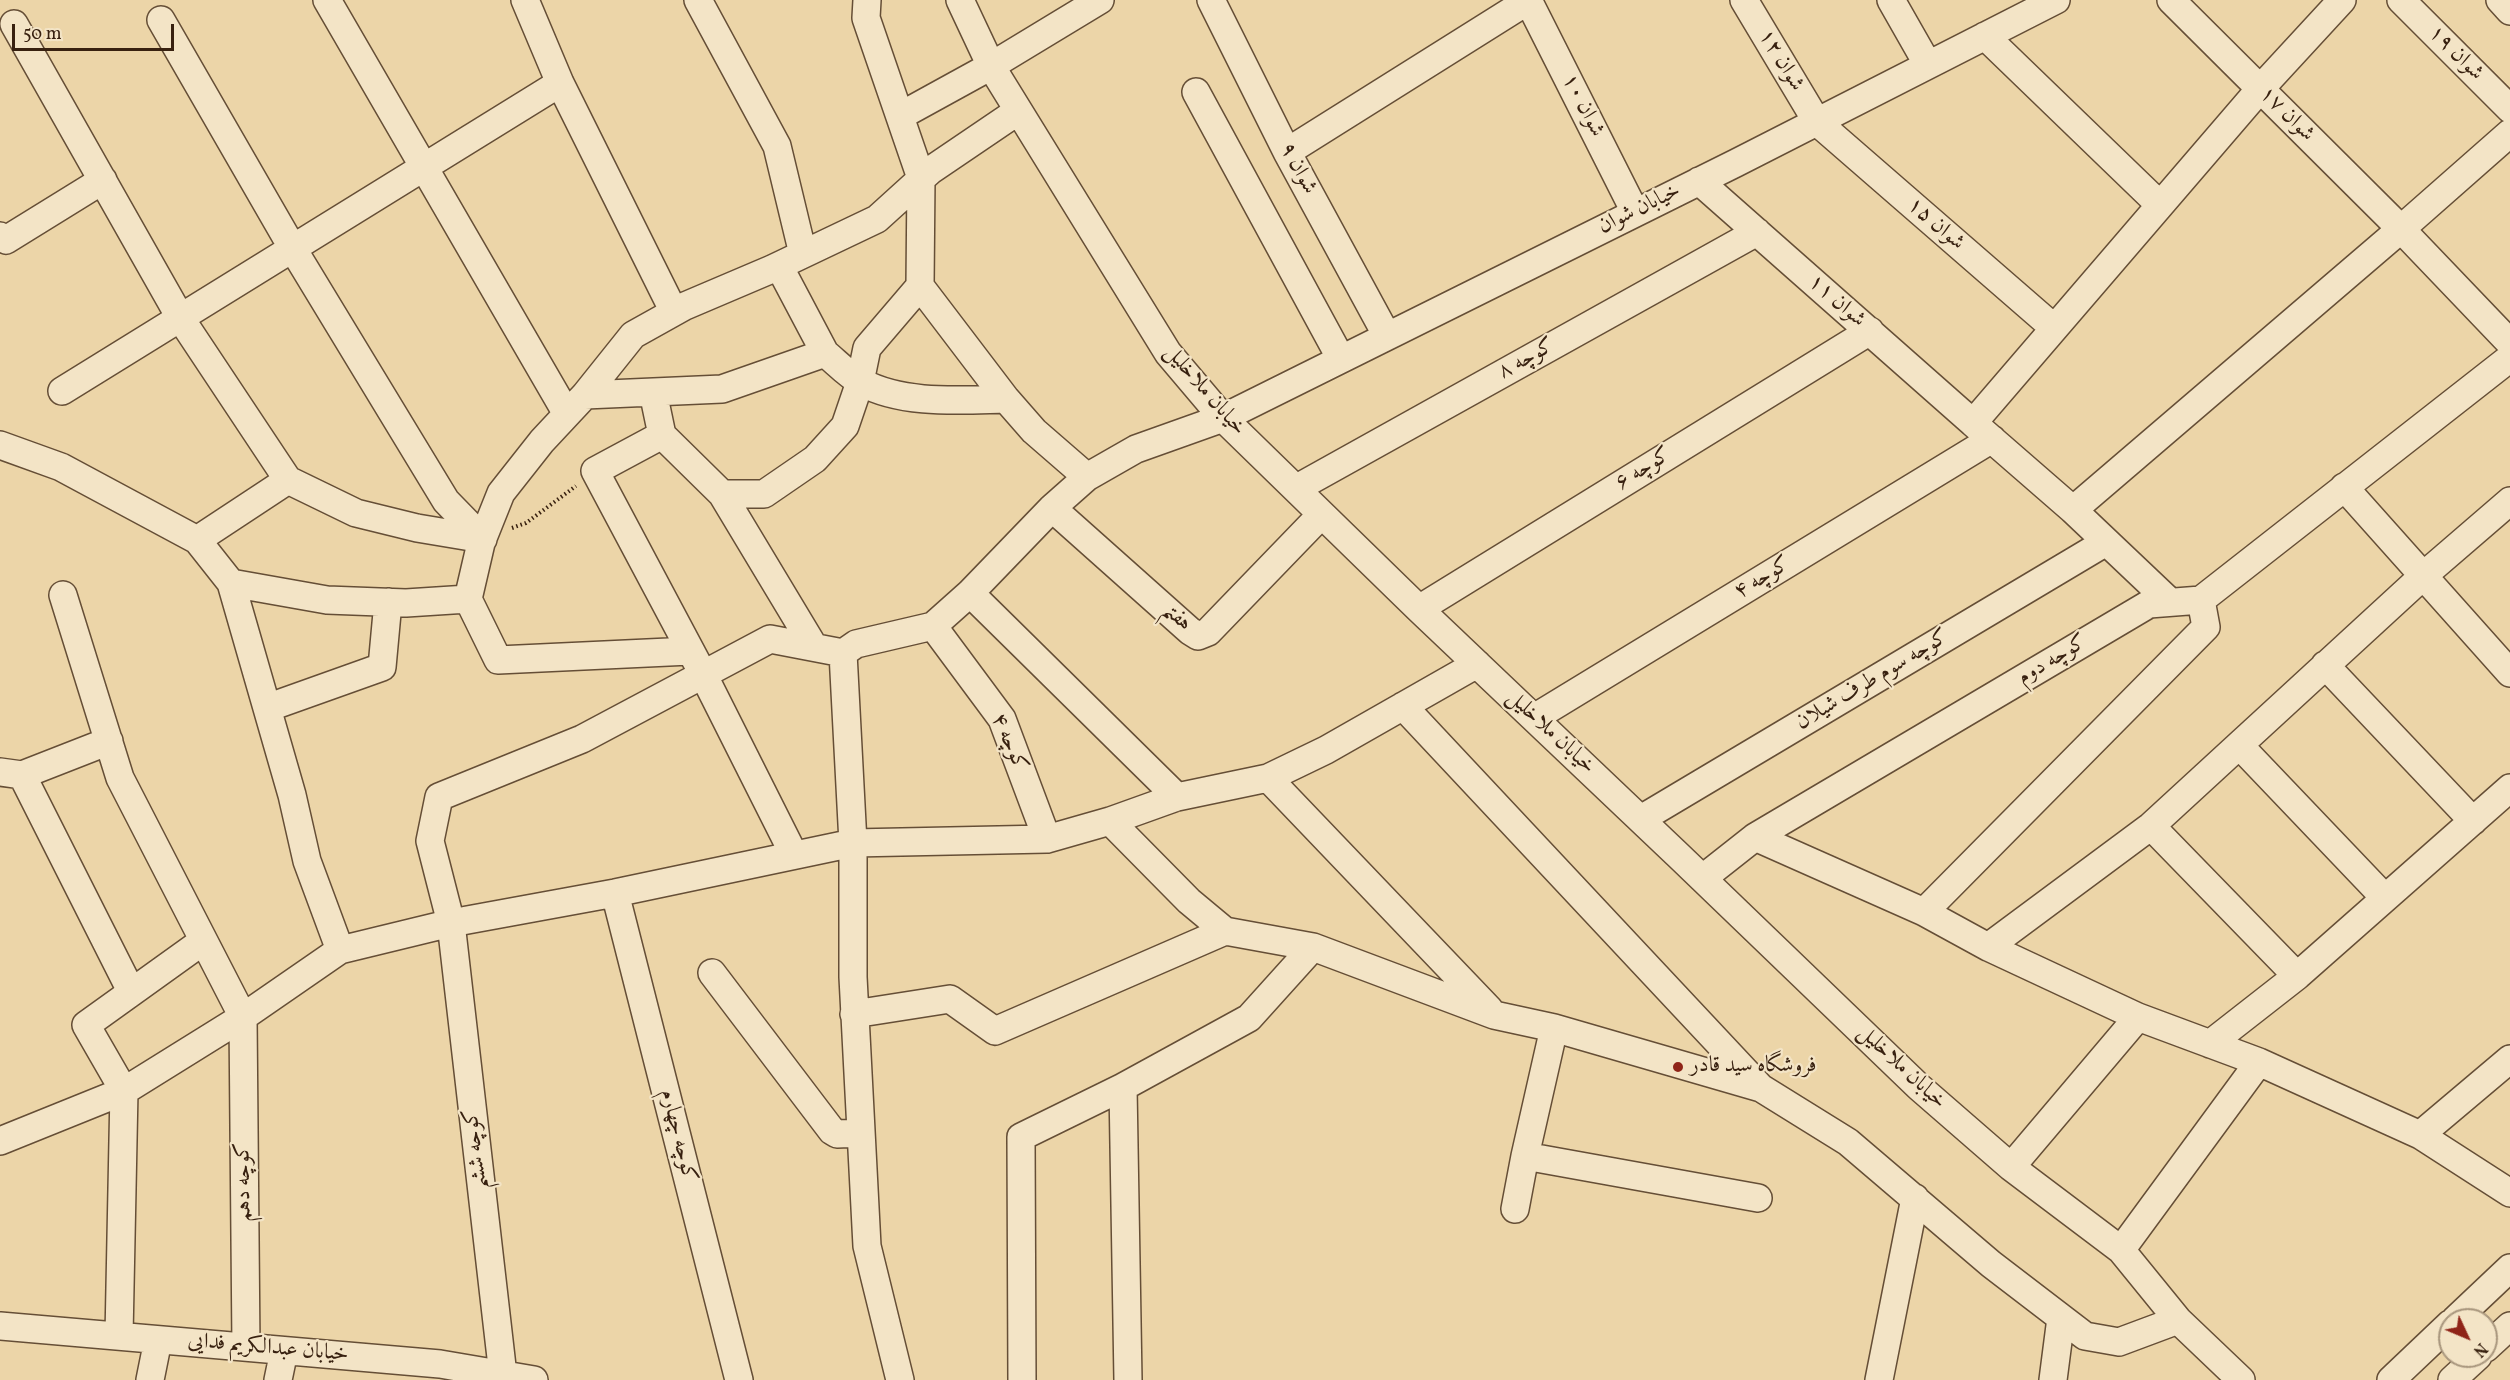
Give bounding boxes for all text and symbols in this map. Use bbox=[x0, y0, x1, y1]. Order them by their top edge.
scale bar bbox=[15, 12, 177, 50]
street label: شوان ۱۹ bbox=[2422, 21, 2488, 87]
text: 50 m bbox=[23, 22, 62, 47]
street label: شوان ۱۲ bbox=[1751, 25, 1809, 97]
street label: شوان ۱۰ bbox=[1555, 70, 1609, 142]
street label: شوان ۱۷ bbox=[2253, 82, 2319, 148]
street label: شوان ۹ bbox=[1273, 139, 1321, 199]
street label: خیابان شوان bbox=[1594, 179, 1686, 241]
street label: شوان ۱۵ bbox=[1901, 193, 1969, 257]
street label: شوان ۱۱ bbox=[1802, 270, 1870, 334]
street label: کوچه ۸ bbox=[1494, 334, 1560, 386]
street label: خیابان ملاخلیل bbox=[1157, 340, 1251, 442]
street label: کوچه ۶ bbox=[1611, 443, 1677, 497]
street label: کوچه ۴ bbox=[1730, 552, 1796, 606]
street label: هفتم bbox=[1156, 598, 1196, 638]
street label: کوچه سوم طرف شیلان bbox=[1792, 625, 1954, 737]
street label: کوچه دوم bbox=[2013, 630, 2093, 692]
street label: خیابان ملاخلیل bbox=[1500, 685, 1600, 781]
street label: کوچه ۴ bbox=[984, 710, 1032, 776]
street label: خیابان ملاخلیل bbox=[1851, 1020, 1951, 1116]
place label: فروشگاه سید قادر bbox=[1690, 1054, 1816, 1080]
marker: فروشگاه سید قادر bbox=[1671, 1060, 1685, 1074]
street label: کوچه چهارم bbox=[653, 1087, 701, 1185]
street label: کوچه ششم bbox=[459, 1107, 495, 1191]
street label: کوچه دهم bbox=[231, 1142, 259, 1222]
north arrow bbox=[2438, 1308, 2498, 1368]
street label: خیابان عبدالکریم فدایی bbox=[186, 1329, 350, 1369]
text: N bbox=[2468, 1337, 2491, 1361]

